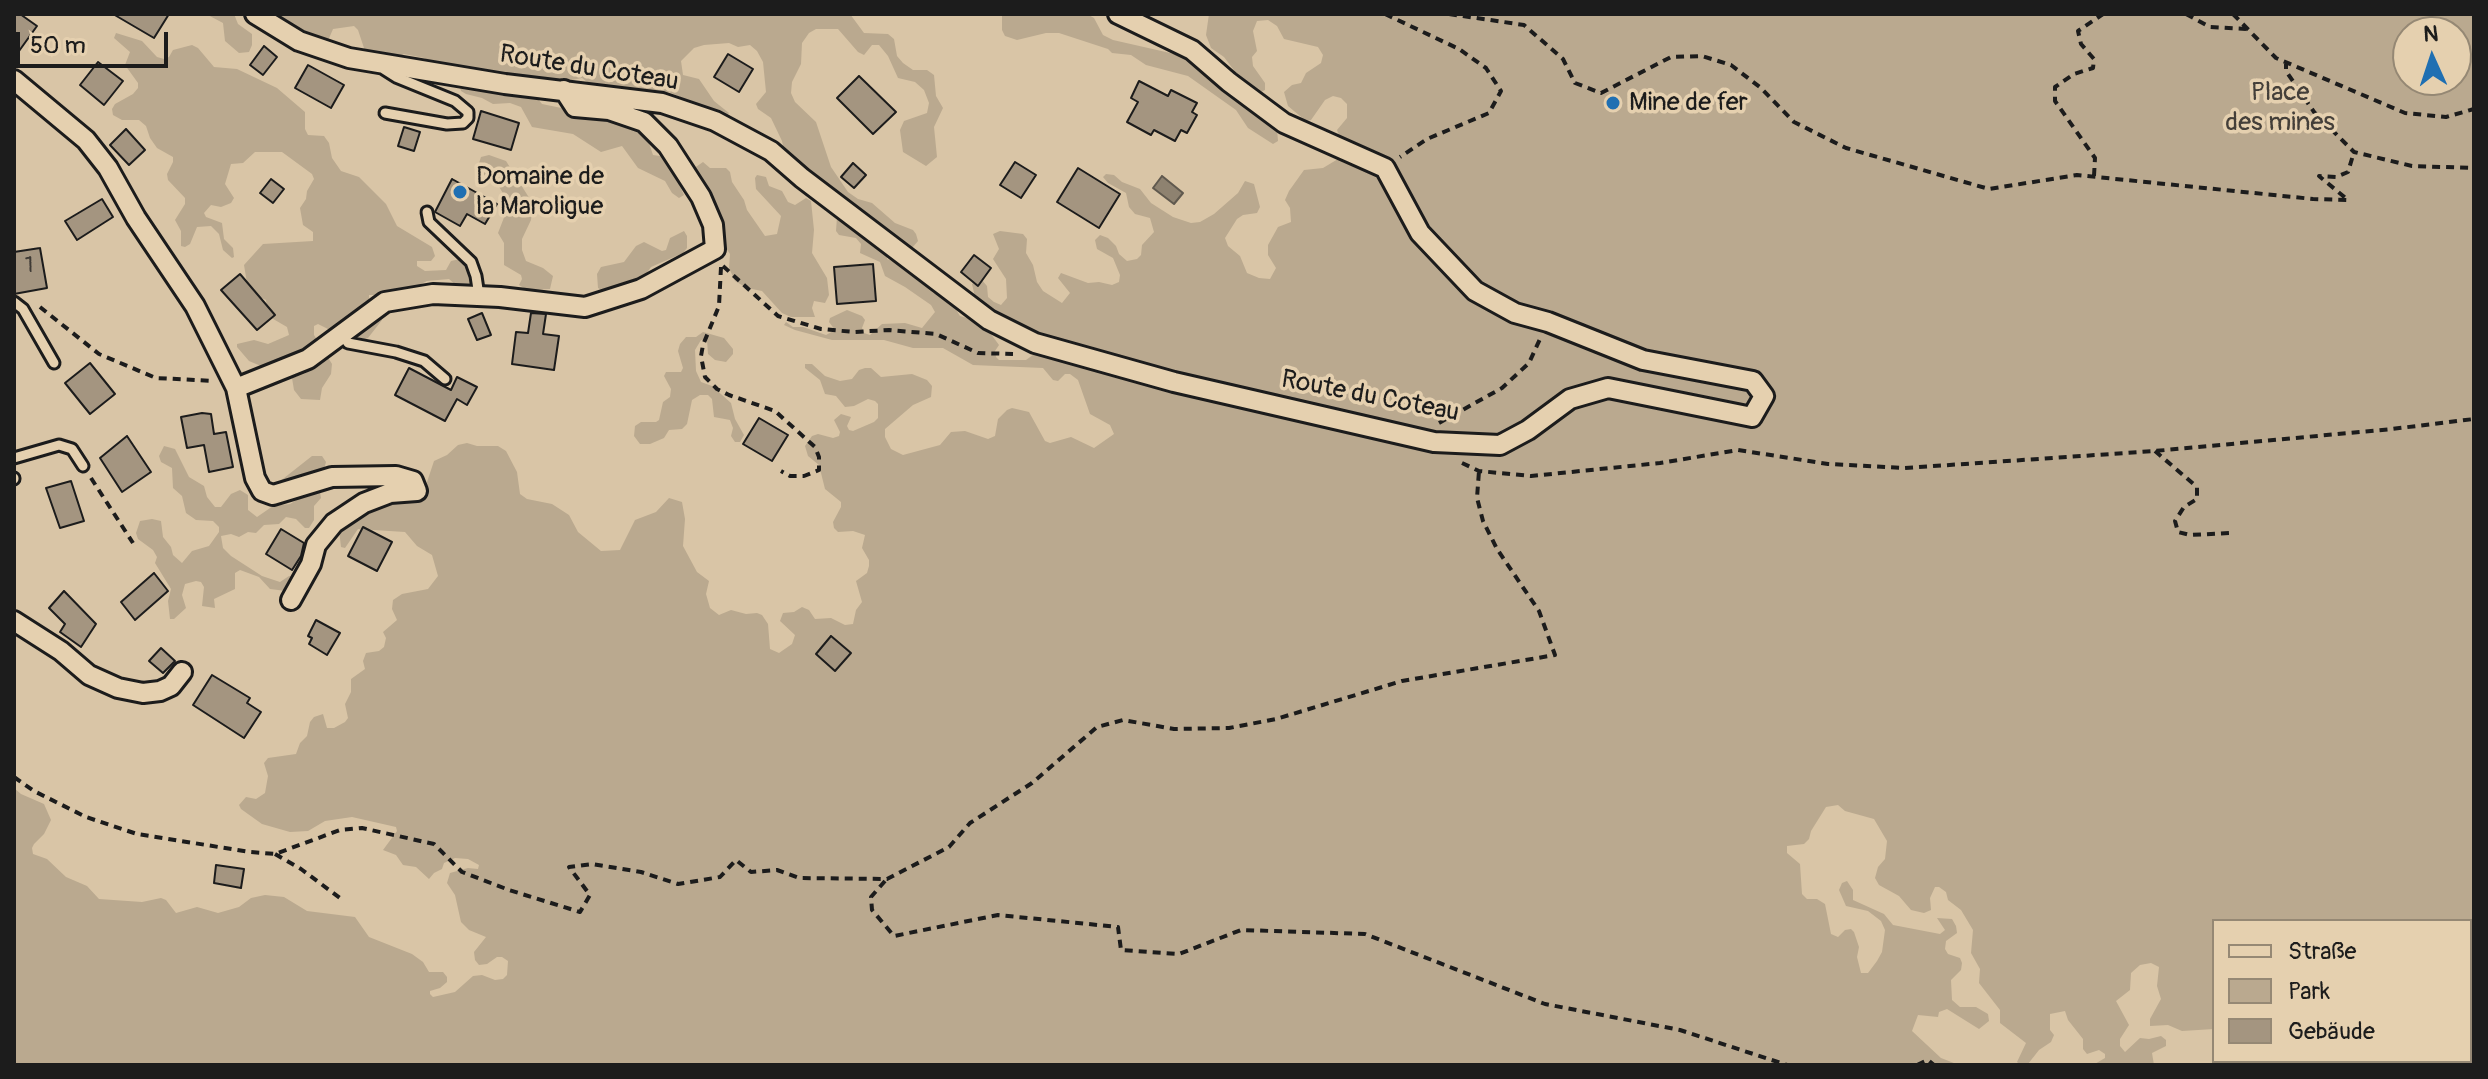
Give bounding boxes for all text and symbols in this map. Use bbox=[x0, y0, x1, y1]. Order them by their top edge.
scale bar bbox=[20, 16, 172, 66]
north arrow bbox=[2392, 16, 2472, 96]
text: N bbox=[2423, 20, 2439, 48]
text: 50 m bbox=[30, 31, 86, 60]
street label: Route du Coteau bbox=[497, 39, 681, 99]
park label: Place des mines bbox=[2225, 77, 2335, 138]
place label: Mine de fer bbox=[1629, 87, 1748, 119]
marker: Mine de fer bbox=[1604, 94, 1622, 112]
place label: Domaine de la Maroligue bbox=[476, 161, 604, 222]
marker: Domaine de la Maroligue bbox=[451, 183, 469, 201]
house number: 1 bbox=[25, 253, 33, 279]
street label: Route du Coteau bbox=[1278, 364, 1462, 430]
legend bbox=[2212, 919, 2472, 1063]
text: Straße bbox=[2288, 937, 2356, 966]
text: Park bbox=[2288, 977, 2330, 1006]
text: Gebäude bbox=[2288, 1017, 2375, 1046]

